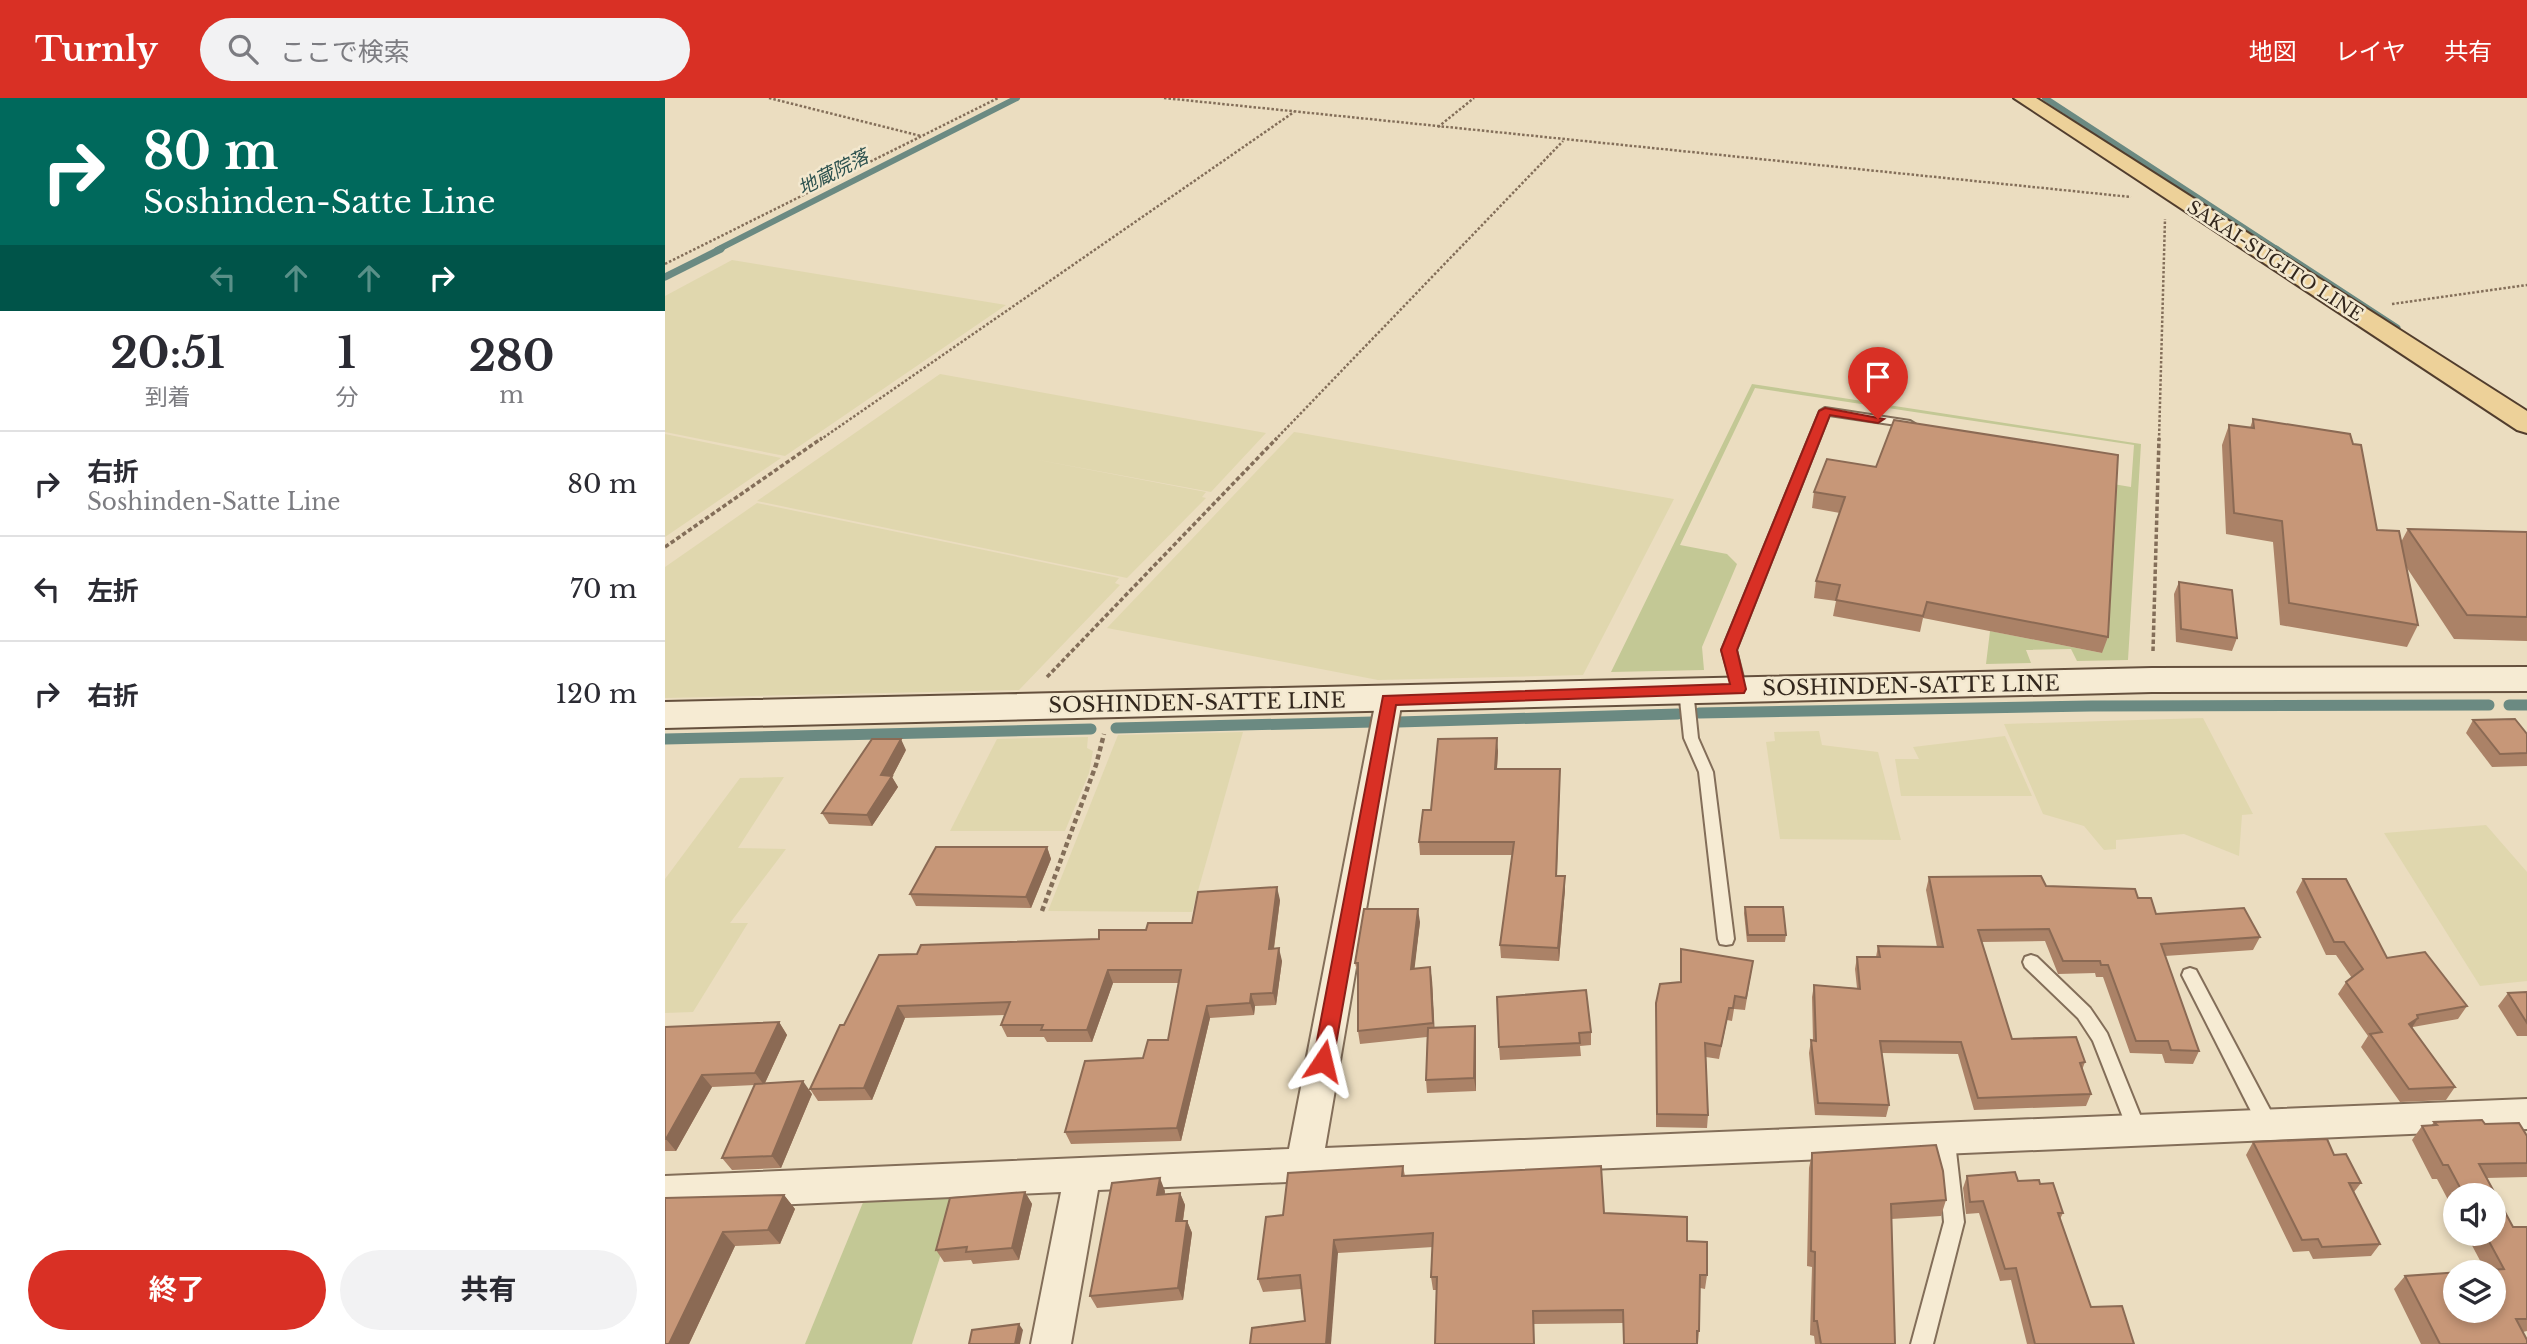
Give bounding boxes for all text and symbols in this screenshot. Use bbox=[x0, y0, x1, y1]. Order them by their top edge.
search box bbox=[200, 18, 690, 81]
text: Turnly bbox=[35, 29, 158, 70]
icon: search bbox=[224, 30, 262, 68]
text: ここで検索 bbox=[280, 36, 410, 68]
text: 地図 bbox=[2249, 37, 2297, 66]
text: レイヤ bbox=[2335, 37, 2406, 66]
text: 共有 bbox=[2444, 37, 2492, 66]
text: 80 m bbox=[143, 121, 278, 182]
icon: right bbox=[28, 126, 119, 217]
water label: 地蔵院落 bbox=[794, 144, 875, 200]
text: Soshinden-Satte Line bbox=[143, 182, 496, 222]
street label: SAKAI-SUGITO LINE bbox=[2183, 196, 2367, 326]
icon: left bbox=[204, 259, 242, 297]
icon: ahead bbox=[277, 259, 315, 297]
icon: ahead bbox=[350, 259, 388, 297]
icon: right bbox=[423, 259, 461, 297]
text: 20:51 bbox=[110, 327, 225, 379]
text: 1 bbox=[338, 327, 356, 379]
text: 280 bbox=[469, 330, 554, 382]
pin bbox=[1848, 347, 1908, 419]
icon: arrive bbox=[1859, 358, 1897, 396]
text: m bbox=[499, 381, 524, 409]
text: 到着 bbox=[145, 383, 191, 411]
text: 分 bbox=[335, 383, 358, 411]
text: 右折 bbox=[87, 456, 139, 488]
icon: right bbox=[28, 465, 66, 503]
text: 80 m bbox=[567, 468, 637, 500]
text: Soshinden-Satte Line bbox=[87, 488, 340, 516]
icon: left bbox=[28, 570, 66, 608]
text: 70 m bbox=[570, 573, 637, 605]
text: 左折 bbox=[87, 575, 139, 607]
street label: SOSHINDEN-SATTE LINE bbox=[1762, 670, 2060, 702]
icon: right bbox=[28, 675, 66, 713]
text: 120 m bbox=[555, 678, 637, 710]
text: 右折 bbox=[87, 680, 139, 712]
street label: SOSHINDEN-SATTE LINE bbox=[1048, 687, 1346, 719]
position arrow bbox=[1286, 1024, 1360, 1098]
map controls bbox=[2443, 1183, 2506, 1323]
button: sound bbox=[2443, 1183, 2506, 1246]
button: 終了 bbox=[28, 1250, 326, 1330]
button: 共有 bbox=[340, 1250, 637, 1330]
button: layers bbox=[2443, 1260, 2506, 1323]

